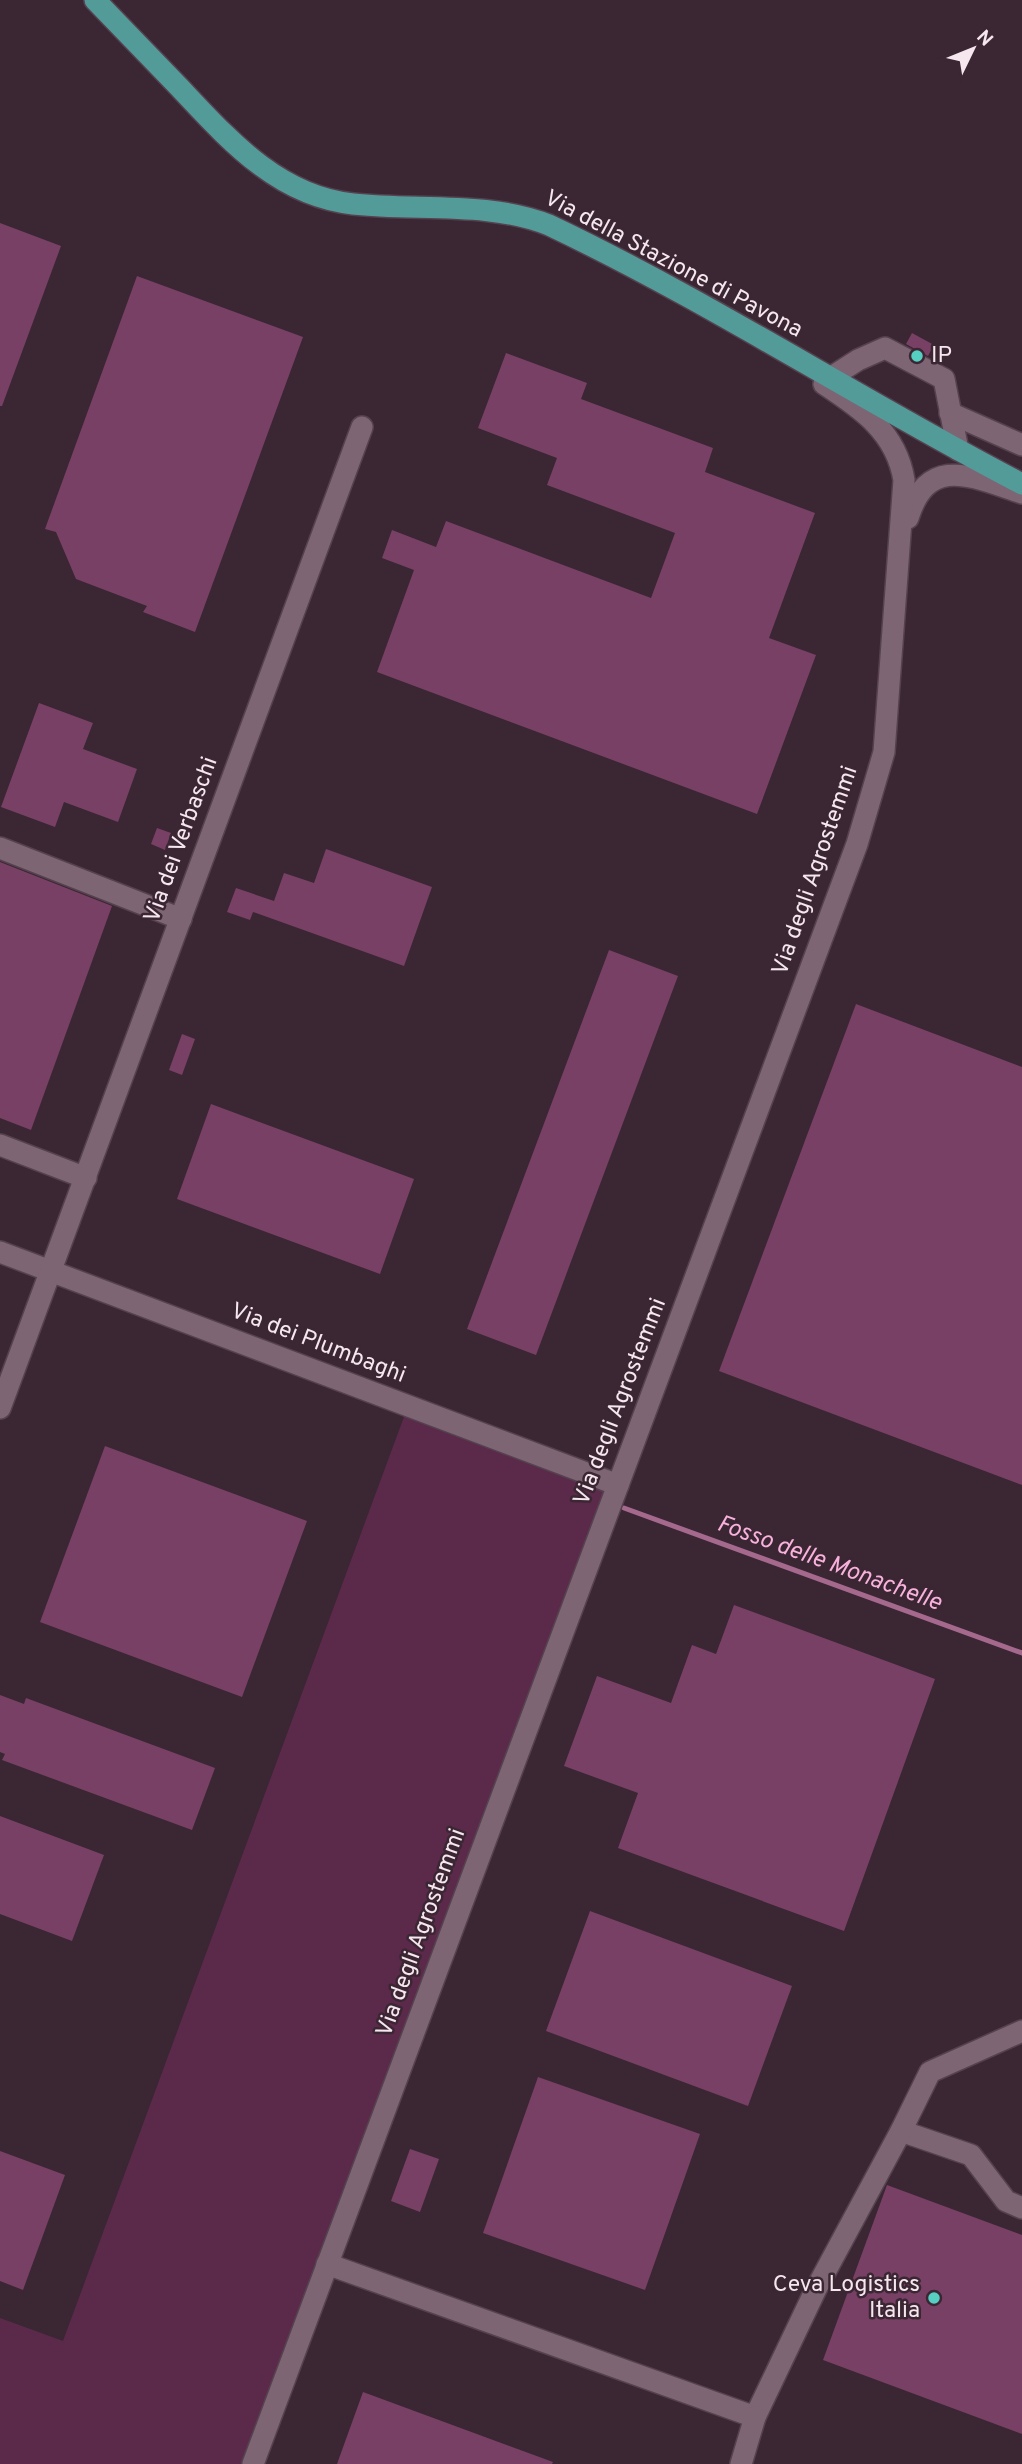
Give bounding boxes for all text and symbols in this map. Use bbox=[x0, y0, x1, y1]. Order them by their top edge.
north arrow bbox=[938, 14, 1008, 84]
text: N bbox=[971, 26, 997, 52]
street label: Via della Stazione di Pavona bbox=[539, 185, 807, 345]
place label: IP bbox=[931, 342, 952, 371]
marker: IP bbox=[909, 348, 925, 364]
street label: Via dei Verbaschi bbox=[139, 753, 225, 927]
street label: Via degli Agrostemmi bbox=[767, 762, 865, 980]
street label: Via degli Agrostemmi bbox=[568, 1294, 674, 1510]
street label: Via dei Plumbaghi bbox=[226, 1297, 410, 1391]
water label: Fosso delle Monachelle bbox=[713, 1509, 946, 1619]
street label: Via degli Agrostemmi bbox=[371, 1825, 473, 2041]
place label: Ceva Logistics Italia bbox=[773, 2271, 920, 2326]
marker: Ceva Logistics Italia bbox=[926, 2290, 942, 2306]

